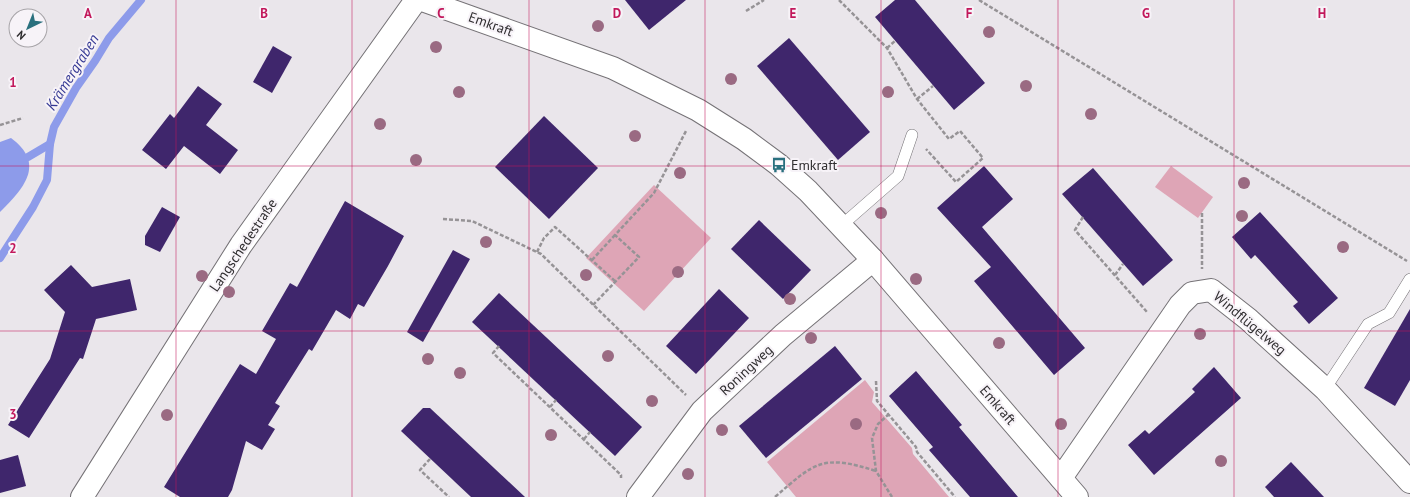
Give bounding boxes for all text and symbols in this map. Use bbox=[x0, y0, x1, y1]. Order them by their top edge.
text: A bbox=[84, 5, 92, 22]
text: B bbox=[260, 5, 268, 22]
text: C bbox=[437, 5, 445, 22]
text: D bbox=[613, 5, 621, 22]
text: E bbox=[790, 5, 797, 22]
text: F bbox=[966, 5, 973, 22]
text: G bbox=[1142, 5, 1150, 22]
text: H bbox=[1318, 5, 1326, 22]
north arrow bbox=[8, 8, 48, 48]
street label: Emkraft bbox=[466, 8, 516, 40]
text: N bbox=[14, 28, 29, 43]
water label: Krämergraben bbox=[41, 30, 103, 114]
text: 1 bbox=[9, 74, 17, 91]
bus stop icon: Emkraft bbox=[770, 156, 788, 174]
place label: Emkraft bbox=[791, 156, 838, 174]
street label: Langschedestraße bbox=[205, 195, 281, 295]
text: 2 bbox=[9, 240, 17, 257]
street label: Windflügelweg bbox=[1210, 287, 1290, 359]
street label: Roningweg bbox=[716, 341, 776, 399]
street label: Emkraft bbox=[976, 382, 1020, 429]
text: 3 bbox=[9, 406, 17, 423]

